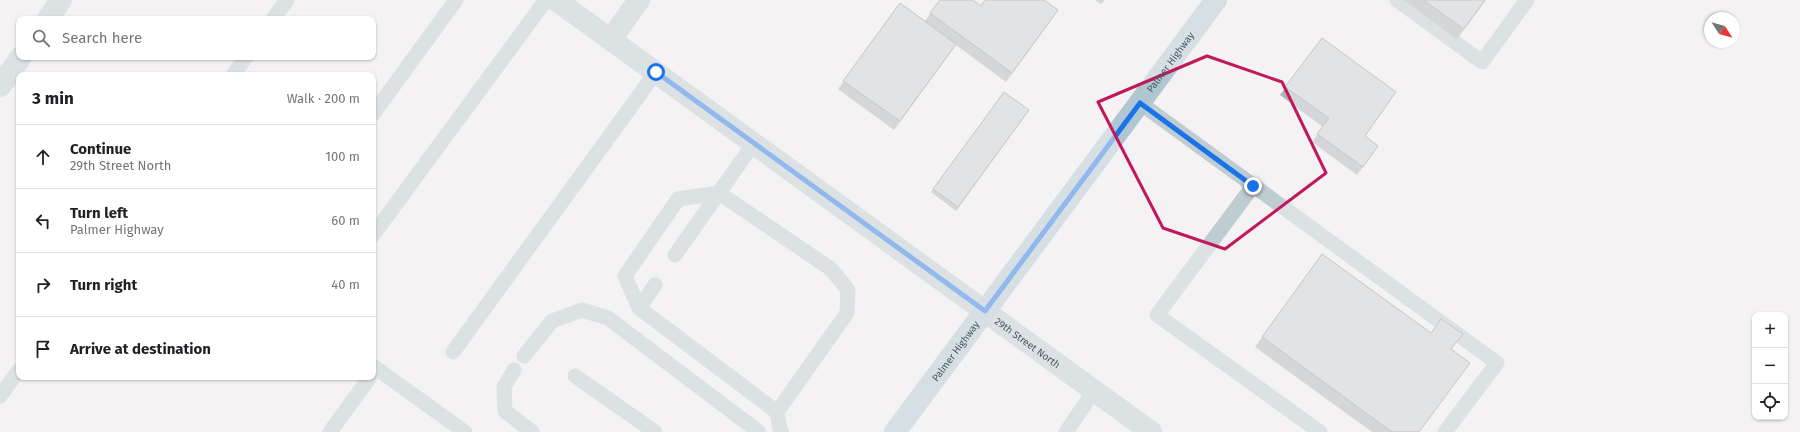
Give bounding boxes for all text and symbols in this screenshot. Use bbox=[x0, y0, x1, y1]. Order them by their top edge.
north arrow bbox=[1704, 12, 1740, 48]
search box bbox=[16, 16, 376, 60]
icon: search bbox=[30, 27, 52, 49]
text: Search here bbox=[62, 29, 142, 47]
street label: Palmer Highway bbox=[1144, 30, 1197, 95]
route start bbox=[647, 63, 665, 81]
text: 3 min bbox=[32, 88, 74, 109]
text: Walk · 200 m bbox=[287, 91, 360, 106]
text: Continue bbox=[70, 140, 131, 158]
icon: ahead bbox=[32, 146, 54, 168]
text: 100 m bbox=[325, 149, 360, 164]
text: 29th Street North bbox=[70, 158, 171, 173]
route end bbox=[1244, 177, 1262, 195]
text: Turn left bbox=[70, 204, 128, 222]
icon: left bbox=[32, 210, 54, 232]
text: 60 m bbox=[331, 213, 360, 228]
text: Palmer Highway bbox=[70, 222, 164, 237]
icon: right bbox=[32, 274, 54, 296]
text: Turn right bbox=[70, 276, 137, 294]
text: 40 m bbox=[331, 277, 360, 292]
map controls bbox=[1752, 312, 1788, 420]
button: + bbox=[1752, 312, 1788, 348]
street label: 29th Street North bbox=[992, 316, 1062, 371]
street label: Palmer Highway bbox=[930, 319, 982, 384]
icon: arrive bbox=[32, 338, 54, 360]
text: Arrive at destination bbox=[70, 340, 211, 358]
button: − bbox=[1752, 348, 1788, 384]
button: locate bbox=[1752, 384, 1788, 420]

